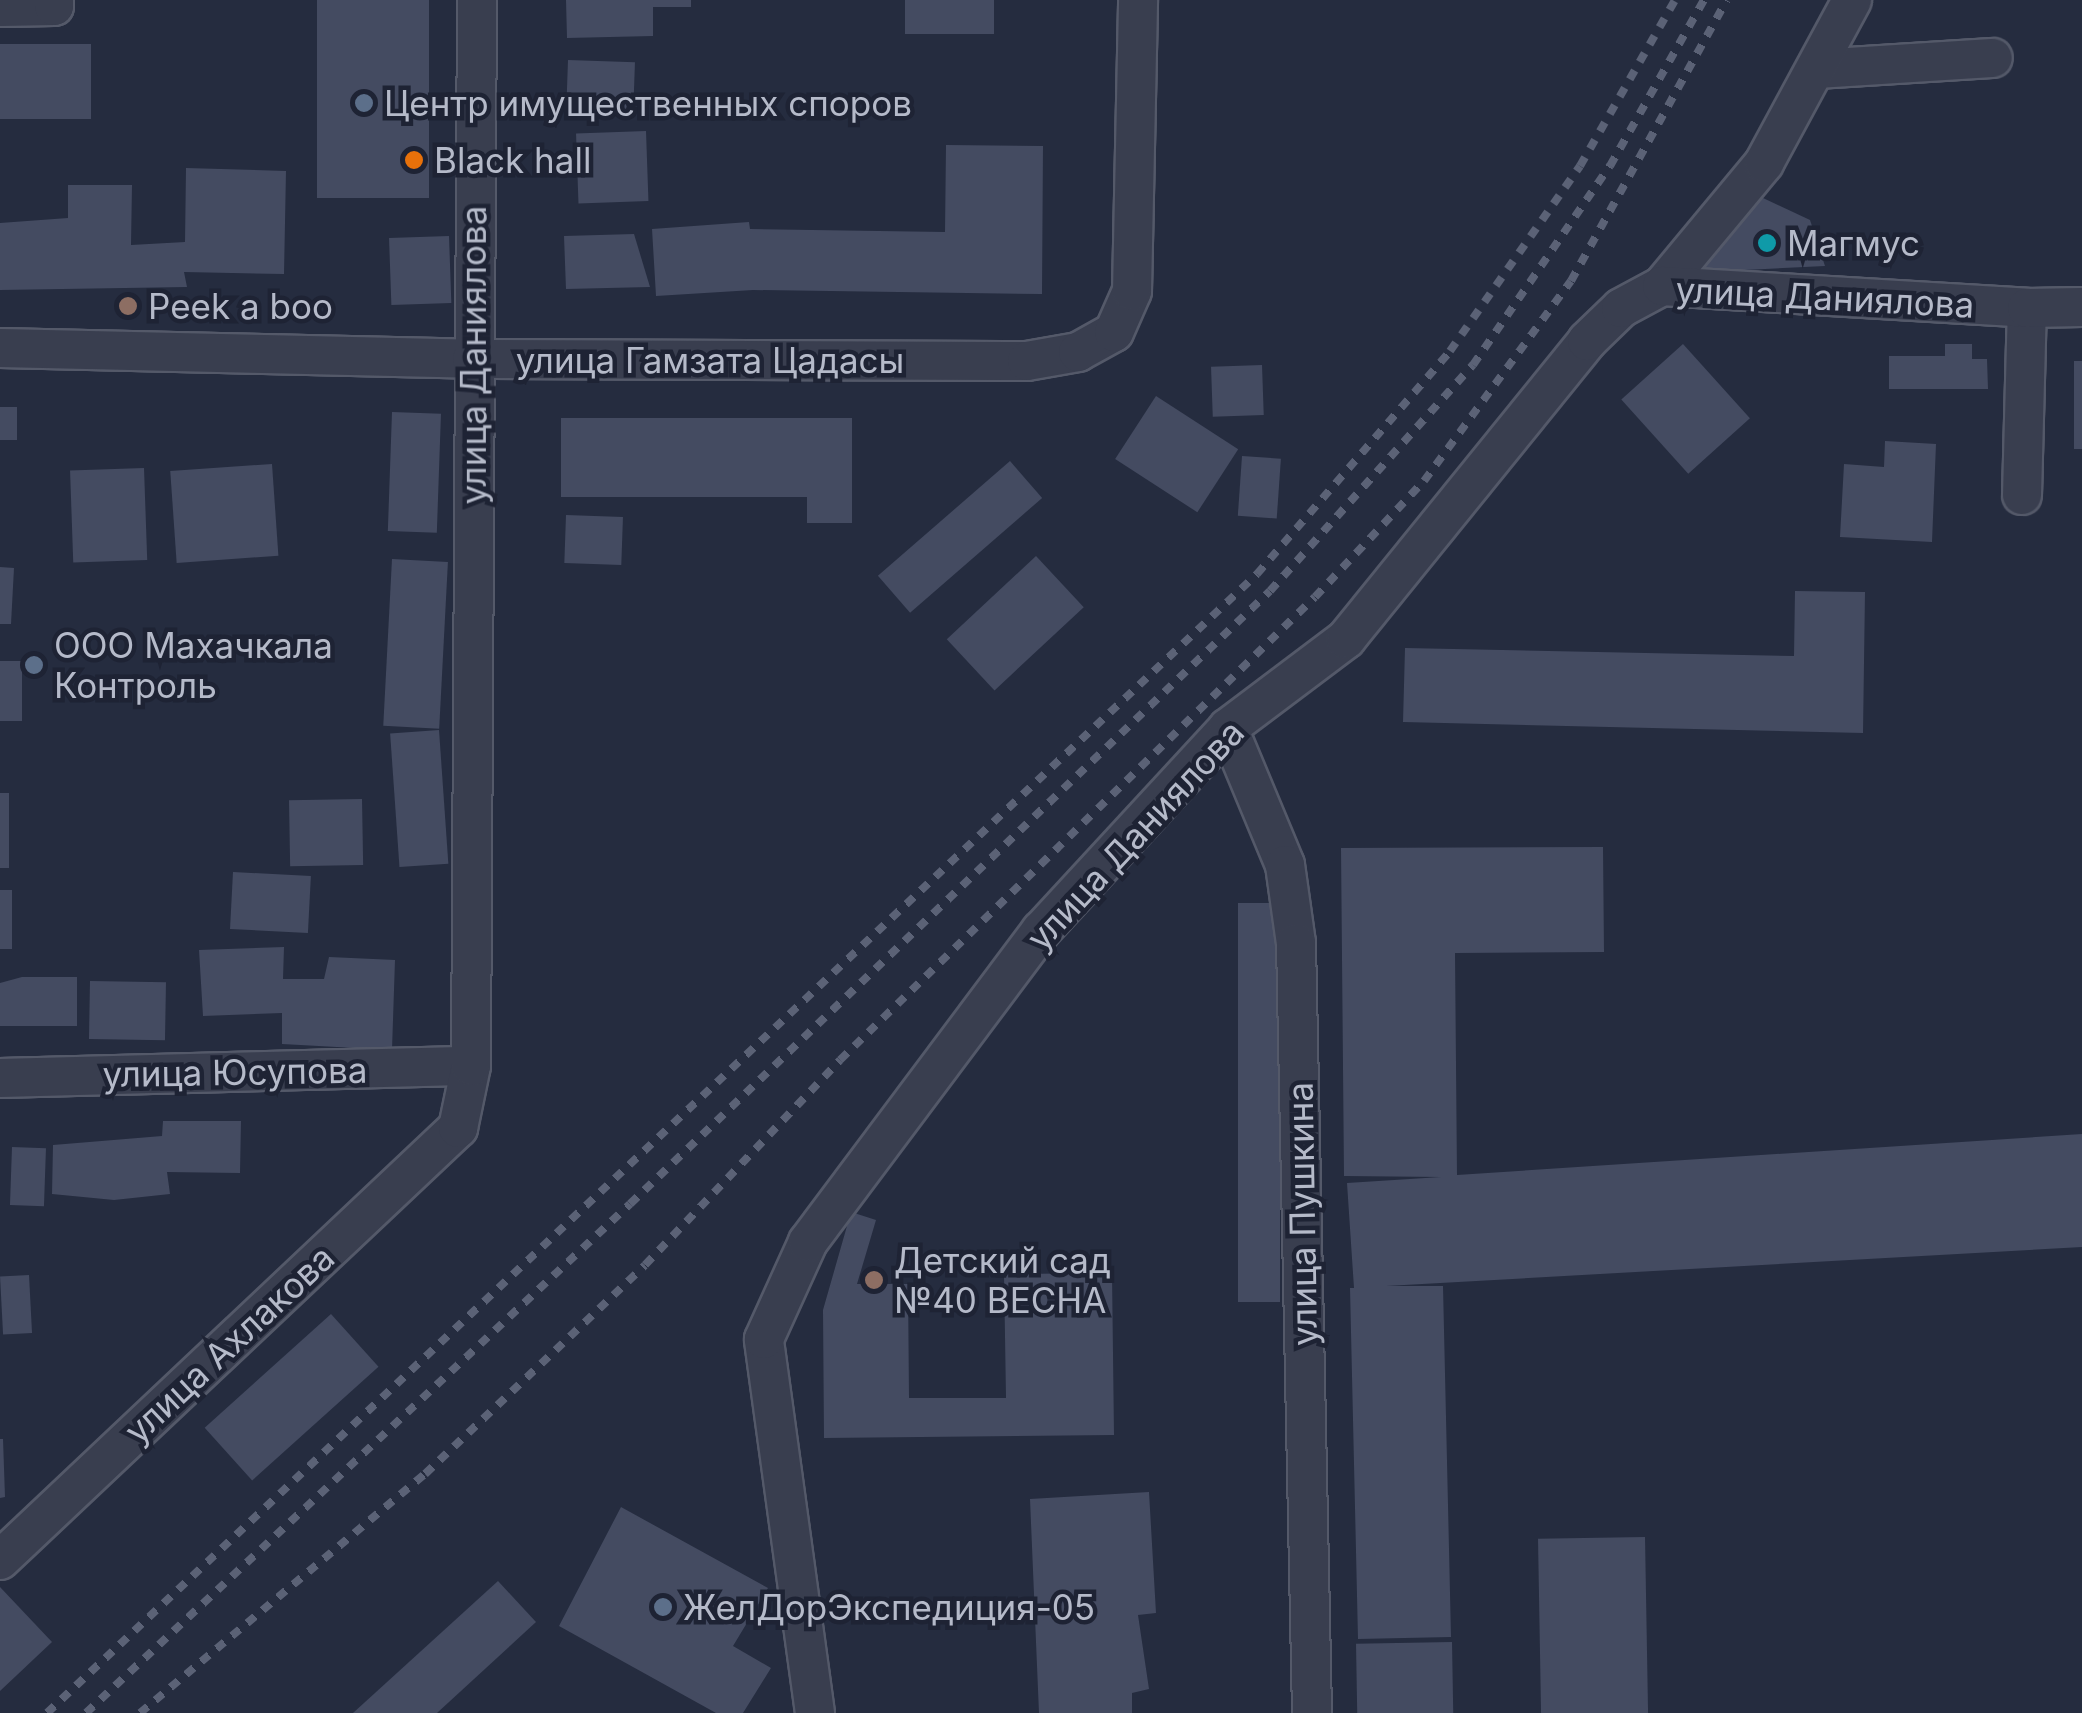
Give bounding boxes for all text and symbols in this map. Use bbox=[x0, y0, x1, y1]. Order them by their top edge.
place label: Центр имущественных споров bbox=[384, 82, 912, 124]
marker: Центр имущественных споров bbox=[353, 92, 375, 114]
place label: Black hall bbox=[434, 139, 591, 181]
marker: Black hall bbox=[403, 149, 425, 171]
street label: улица Даниялова bbox=[452, 206, 494, 504]
place label: Магмус bbox=[1787, 222, 1920, 264]
marker: Магмус bbox=[1756, 232, 1778, 254]
street label: улица Даниялова bbox=[1675, 268, 1975, 326]
place label: Peek a boo bbox=[148, 285, 333, 327]
marker: Peek a boo bbox=[117, 295, 139, 317]
street label: улица Гамзата Цадасы bbox=[516, 339, 904, 381]
place label: ООО Махачкала Контроль bbox=[54, 624, 333, 706]
marker: ООО Махачкала Контроль bbox=[23, 654, 45, 676]
street label: улица Даниялова bbox=[1018, 711, 1252, 959]
street label: улица Юсупова bbox=[102, 1049, 368, 1095]
street label: улица Пушкина bbox=[1279, 1082, 1325, 1346]
street label: улица Ахлакова bbox=[116, 1236, 342, 1452]
place label: Детский сад №40 ВЕСНА bbox=[894, 1239, 1111, 1321]
marker: Детский сад №40 ВЕСНА bbox=[863, 1269, 885, 1291]
place label: ЖелДорЭкспедиция-05 bbox=[683, 1586, 1095, 1628]
marker: ЖелДорЭкспедиция-05 bbox=[652, 1596, 674, 1618]

